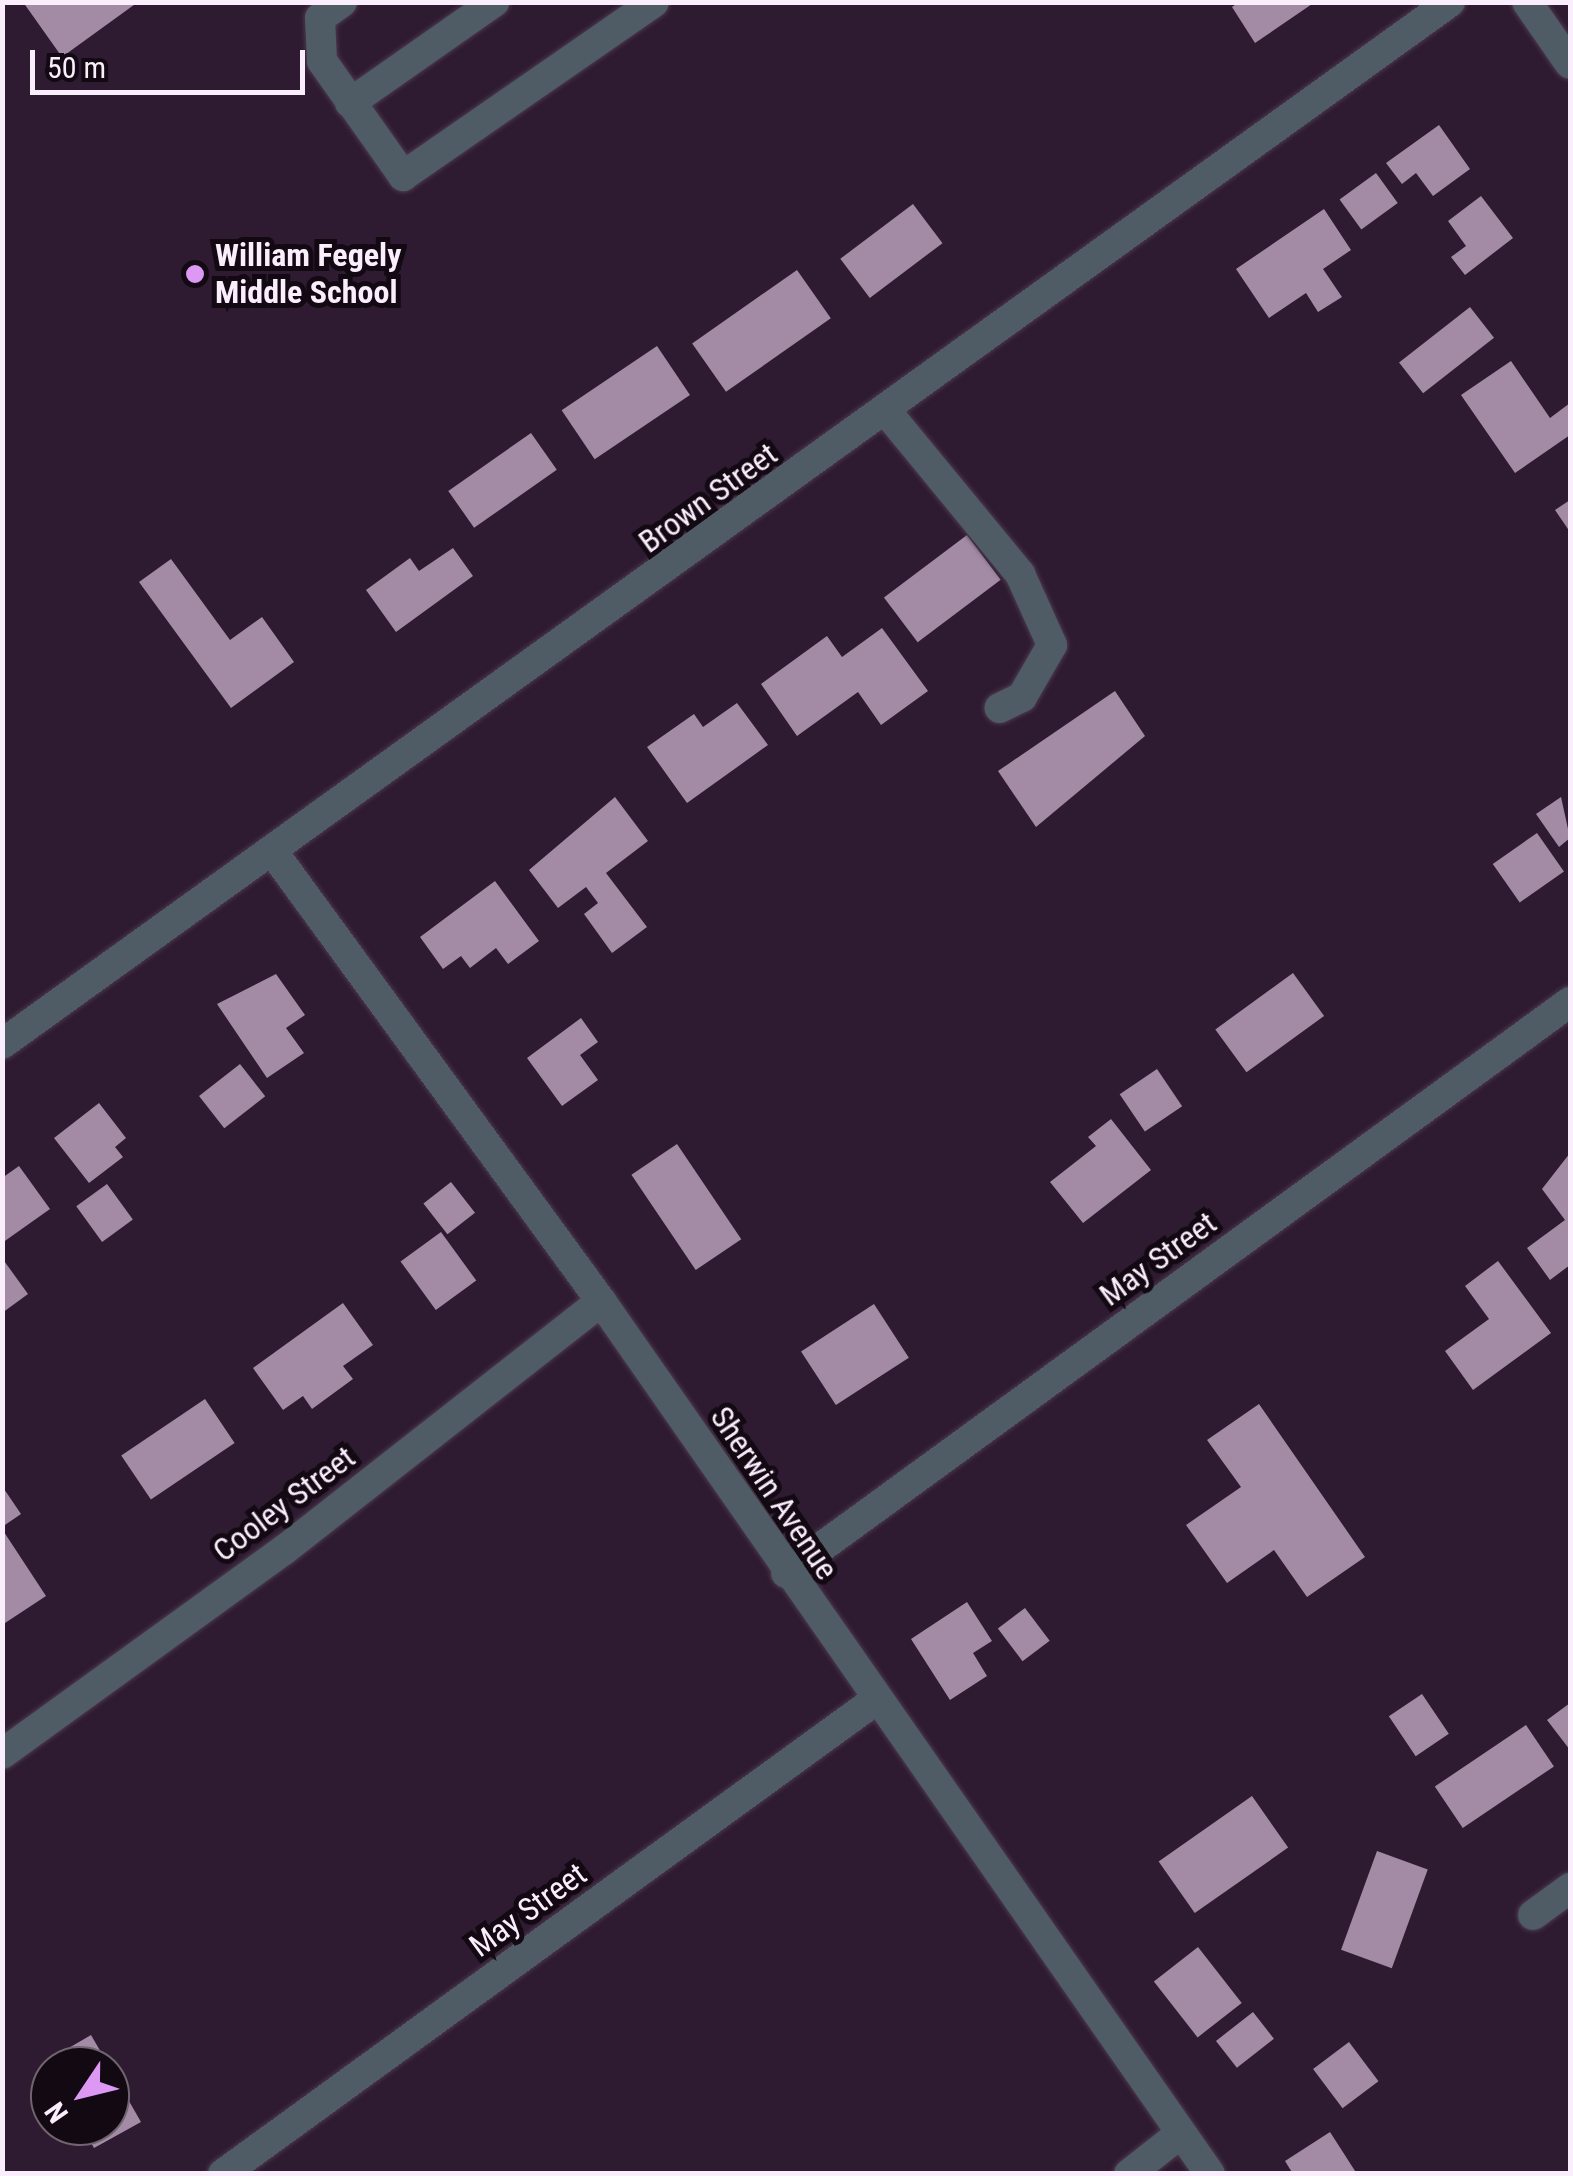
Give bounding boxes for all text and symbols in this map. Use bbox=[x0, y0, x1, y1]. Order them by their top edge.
scale bar bbox=[35, 30, 310, 92]
text: 50 m bbox=[47, 50, 106, 85]
place label: William Fegely Middle School bbox=[215, 237, 401, 312]
marker: William Fegely Middle School bbox=[184, 263, 206, 285]
street label: Brown Street bbox=[631, 435, 785, 561]
street label: May Street bbox=[1092, 1204, 1224, 1314]
street label: Sherwin Avenue bbox=[702, 1399, 846, 1587]
street label: Cooley Street bbox=[205, 1438, 363, 1570]
street label: May Street bbox=[462, 1855, 594, 1965]
north arrow bbox=[30, 2046, 130, 2146]
text: N bbox=[38, 2096, 75, 2129]

